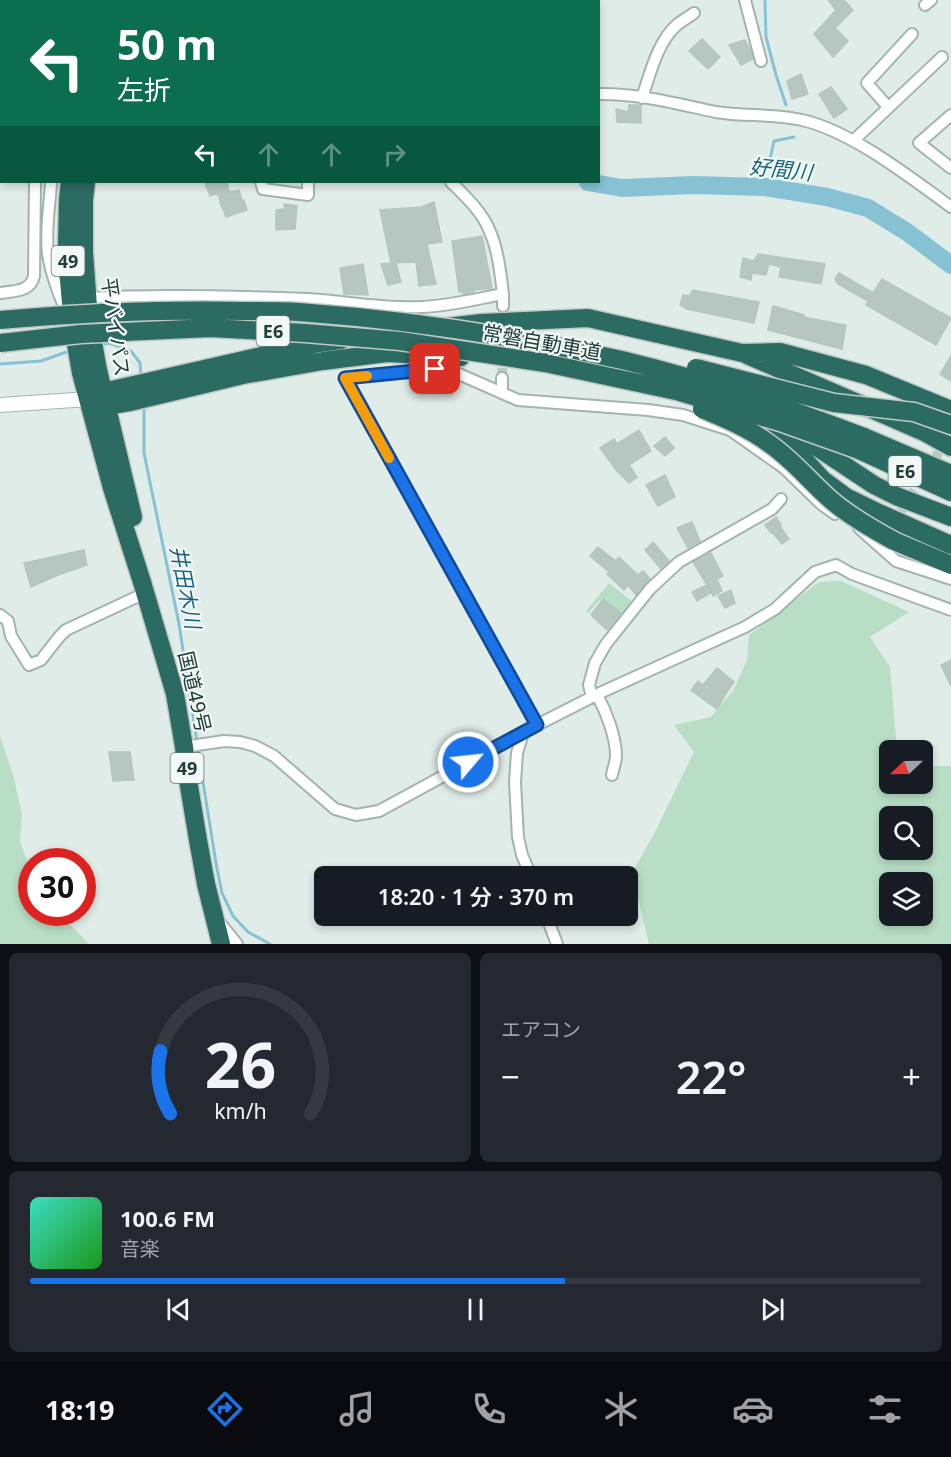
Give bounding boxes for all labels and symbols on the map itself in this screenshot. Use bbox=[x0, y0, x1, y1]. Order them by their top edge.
water label: 好間川 bbox=[748, 152, 816, 186]
road number: 49 bbox=[52, 246, 84, 276]
street label: 平バイパス bbox=[96, 276, 136, 378]
road number: E6 bbox=[256, 316, 290, 346]
street label: 常磐自動車道 bbox=[481, 318, 603, 366]
pin bbox=[409, 343, 460, 394]
road number: E6 bbox=[888, 456, 922, 486]
water label: 井田木川 bbox=[164, 543, 208, 633]
street label: 国道49号 bbox=[173, 649, 217, 735]
position arrow bbox=[436, 730, 500, 794]
north arrow bbox=[879, 740, 933, 794]
road number: 49 bbox=[170, 753, 204, 783]
speed limit sign: 30 bbox=[18, 848, 96, 926]

